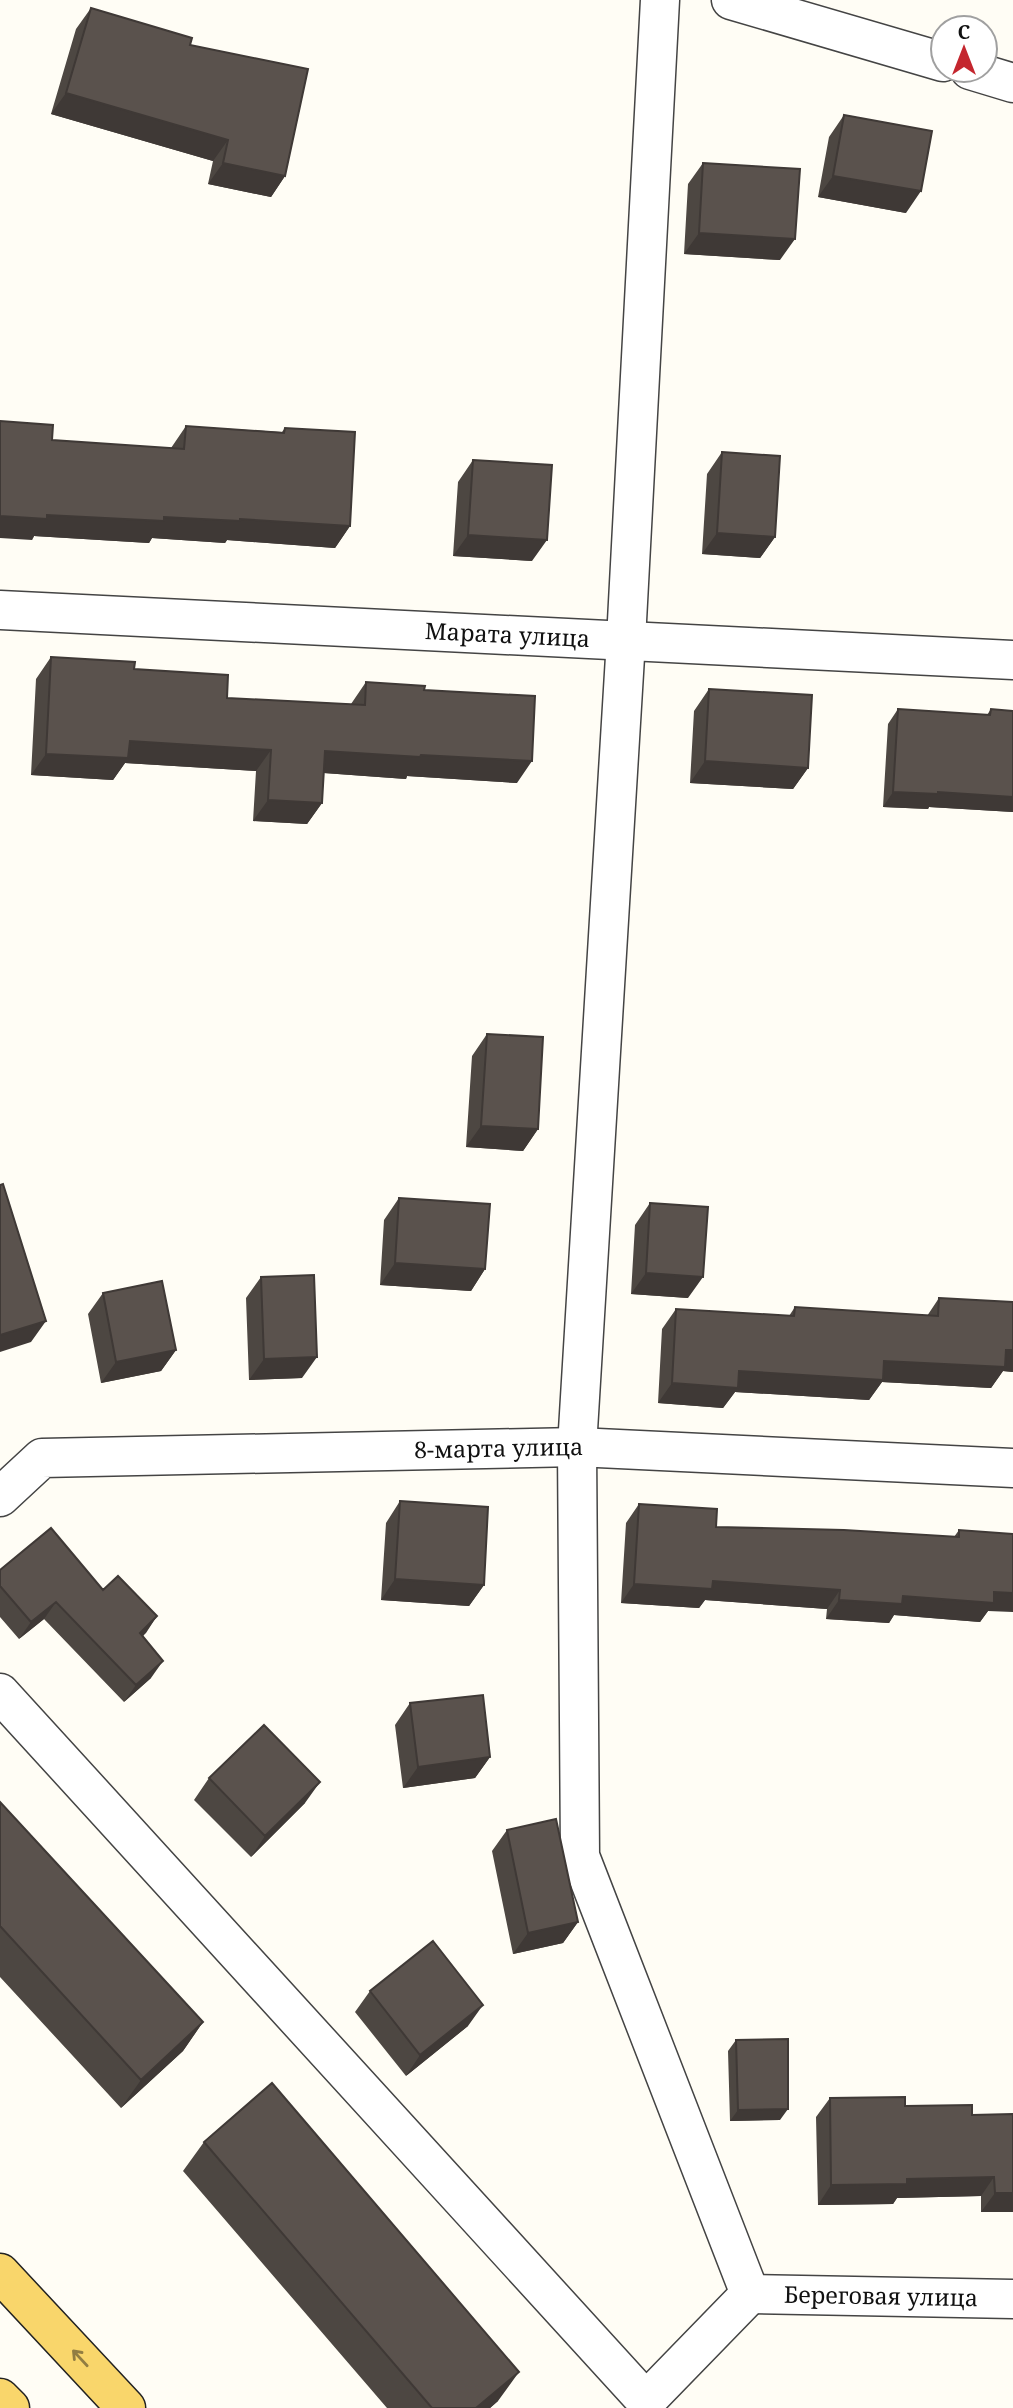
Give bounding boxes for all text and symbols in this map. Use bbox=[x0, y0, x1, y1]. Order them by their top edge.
north arrow bbox=[929, 14, 999, 84]
text: С bbox=[958, 19, 970, 45]
street label: Марата улица bbox=[424, 614, 591, 654]
street label: 8-марта улица bbox=[414, 1430, 583, 1465]
street label: Береговая улица bbox=[784, 2278, 978, 2313]
one-way arrow bbox=[71, 2350, 88, 2367]

